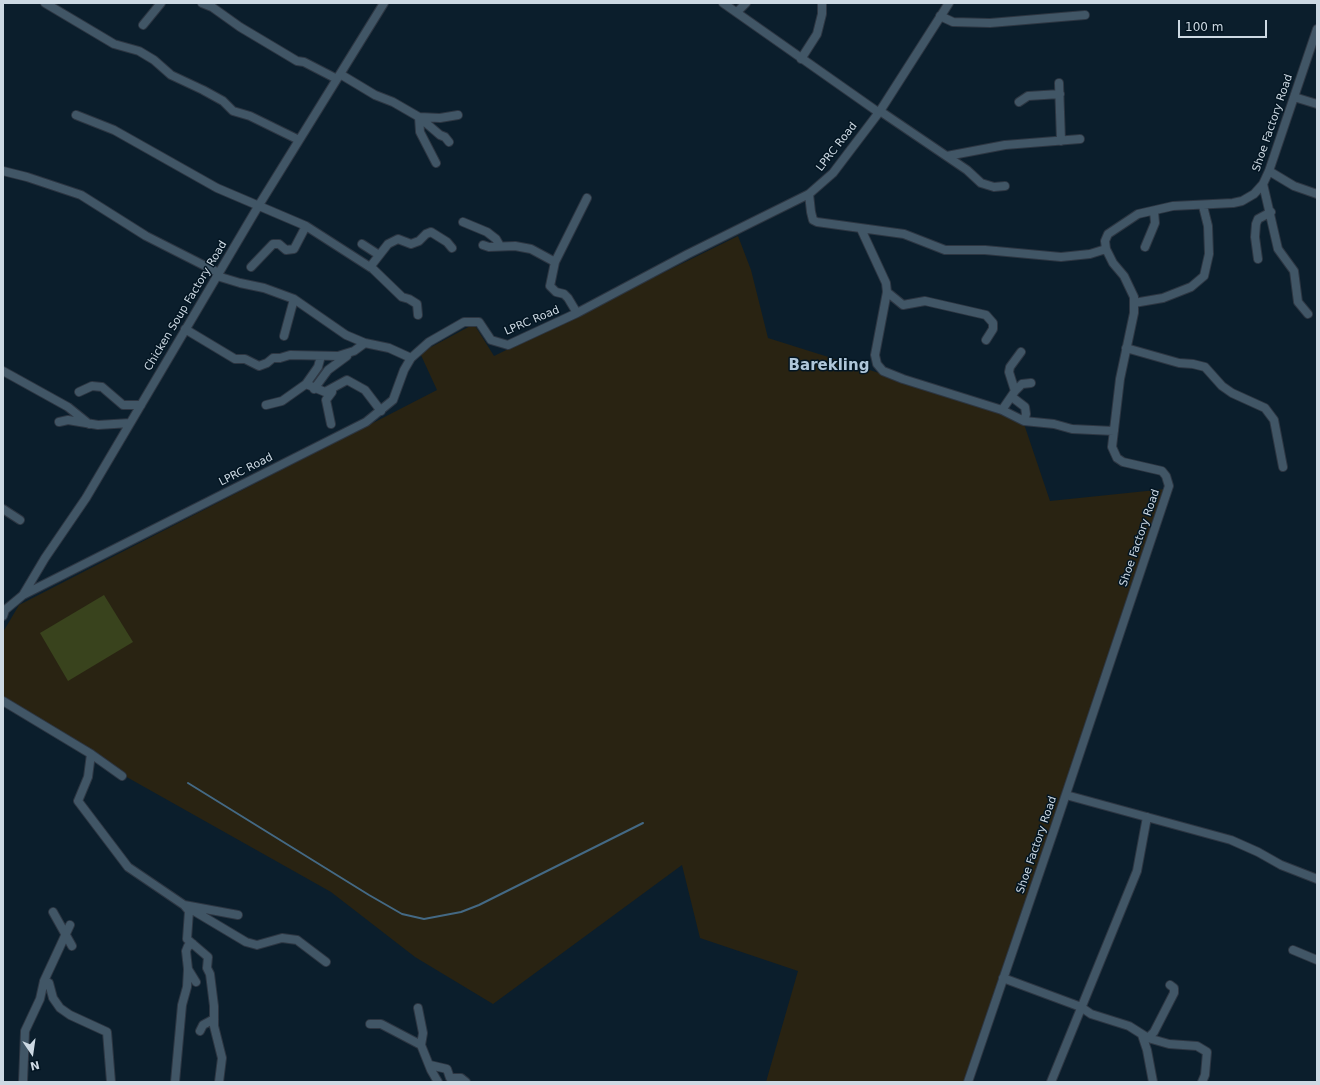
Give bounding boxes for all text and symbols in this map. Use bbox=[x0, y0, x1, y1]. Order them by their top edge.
scale bar bbox=[1180, 12, 1269, 38]
text: 100 m bbox=[1185, 20, 1223, 34]
street label: Shoe Factory Road bbox=[1250, 73, 1296, 173]
street label: LPRC Road bbox=[814, 120, 860, 174]
street label: Chicken Soup Factory Road bbox=[142, 239, 230, 373]
street label: LPRC Road bbox=[502, 303, 562, 339]
district label: Barekling bbox=[789, 357, 869, 375]
street label: LPRC Road bbox=[217, 451, 275, 489]
street label: Shoe Factory Road bbox=[1117, 488, 1163, 588]
street label: Shoe Factory Road bbox=[1014, 795, 1060, 895]
north arrow bbox=[12, 1033, 52, 1073]
text: N bbox=[29, 1058, 41, 1073]

